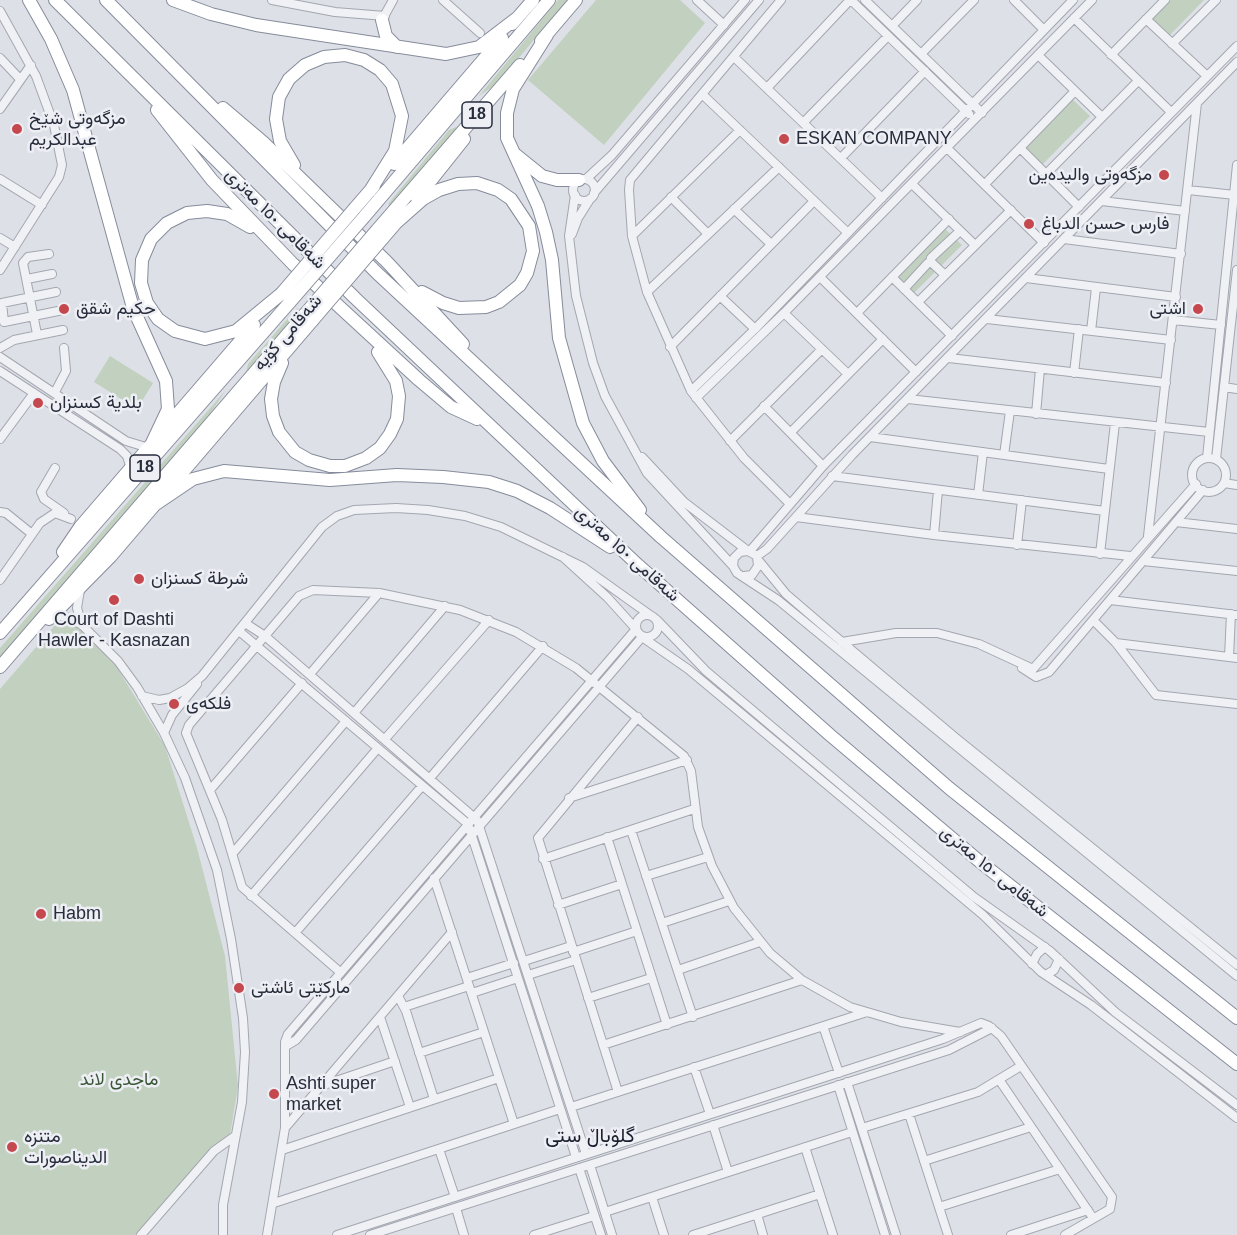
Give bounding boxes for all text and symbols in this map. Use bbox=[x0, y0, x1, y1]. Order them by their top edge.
road number: 18 bbox=[462, 102, 492, 128]
place label: مزگەوتى شێخ عبدالکریم bbox=[29, 108, 125, 150]
marker: مزگەوتى شێخ عبدالکریم bbox=[10, 122, 24, 136]
place label: ESKAN COMPANY bbox=[796, 128, 952, 150]
marker: ESKAN COMPANY bbox=[777, 132, 791, 146]
street label: شەقامی ١٥٠ مەتری bbox=[220, 164, 330, 274]
place label: مزگەوتی والیدەین bbox=[1029, 164, 1152, 186]
marker: مزگەوتی والیدەین bbox=[1157, 168, 1171, 182]
place label: فارس حسن الدباغ bbox=[1041, 213, 1169, 235]
marker: فارس حسن الدباغ bbox=[1022, 217, 1036, 231]
street label: شەقامی کۆیە bbox=[249, 290, 327, 376]
place label: حكيم شقق bbox=[76, 298, 156, 320]
place label: اشتی bbox=[1149, 298, 1186, 320]
marker: حكيم شقق bbox=[57, 302, 71, 316]
marker: اشتی bbox=[1191, 302, 1205, 316]
place label: بلدية كسنزان bbox=[50, 392, 142, 414]
marker: بلدية كسنزان bbox=[31, 396, 45, 410]
road number: 18 bbox=[130, 455, 160, 481]
street label: شەقامی ١٥٠ مەتری bbox=[570, 501, 684, 607]
place label: شرطة كسنزان bbox=[151, 568, 248, 590]
marker: شرطة كسنزان bbox=[132, 572, 146, 586]
marker: Court of Dashti Hawler - Kasnazan bbox=[107, 593, 121, 607]
place label: Court of Dashti Hawler - Kasnazan bbox=[38, 609, 190, 652]
place label: فلکەی bbox=[186, 693, 231, 715]
marker: فلکەی bbox=[167, 697, 181, 711]
street label: شەقامی ١٥٠ مەتری bbox=[935, 822, 1053, 922]
place label: Habm bbox=[53, 903, 101, 925]
marker: Habm bbox=[34, 907, 48, 921]
place label: مارکێتی ئاشتی bbox=[251, 977, 350, 999]
marker: مارکێتی ئاشتی bbox=[232, 981, 246, 995]
park label: ماجدی لاند bbox=[80, 1069, 158, 1091]
place label: Ashti super market bbox=[286, 1073, 376, 1116]
marker: Ashti super market bbox=[267, 1087, 281, 1101]
district label: گلۆباڵ ستی bbox=[545, 1124, 635, 1148]
place label: متنزه الديناصورات bbox=[24, 1126, 107, 1168]
marker: متنزه الديناصورات bbox=[5, 1140, 19, 1154]

